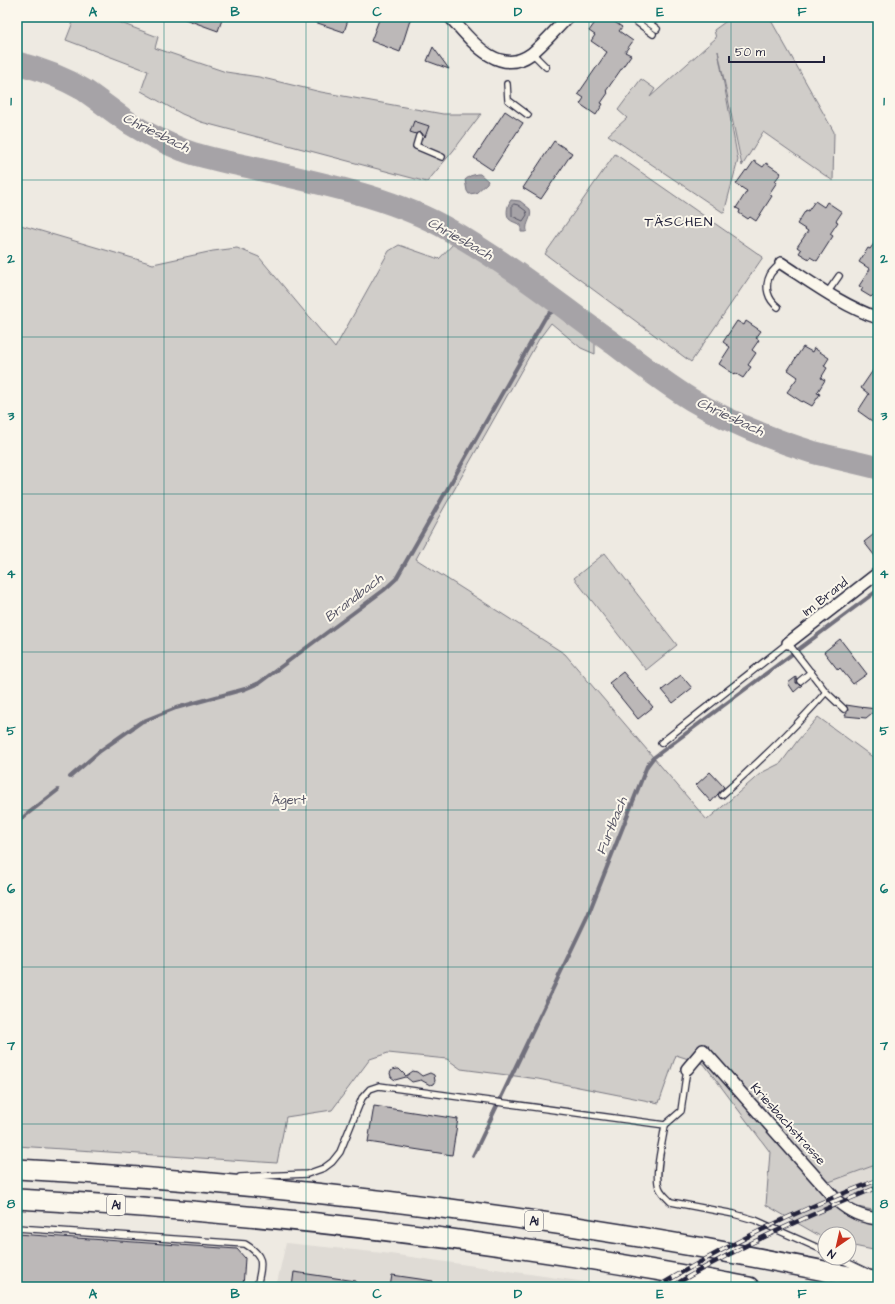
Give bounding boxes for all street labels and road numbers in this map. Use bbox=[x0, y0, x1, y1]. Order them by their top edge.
street label: Im Brand bbox=[798, 573, 852, 621]
street label: Kriesbachstrasse bbox=[746, 1079, 830, 1169]
road number: A1 bbox=[107, 1195, 125, 1215]
road number: A1 bbox=[525, 1211, 543, 1231]

